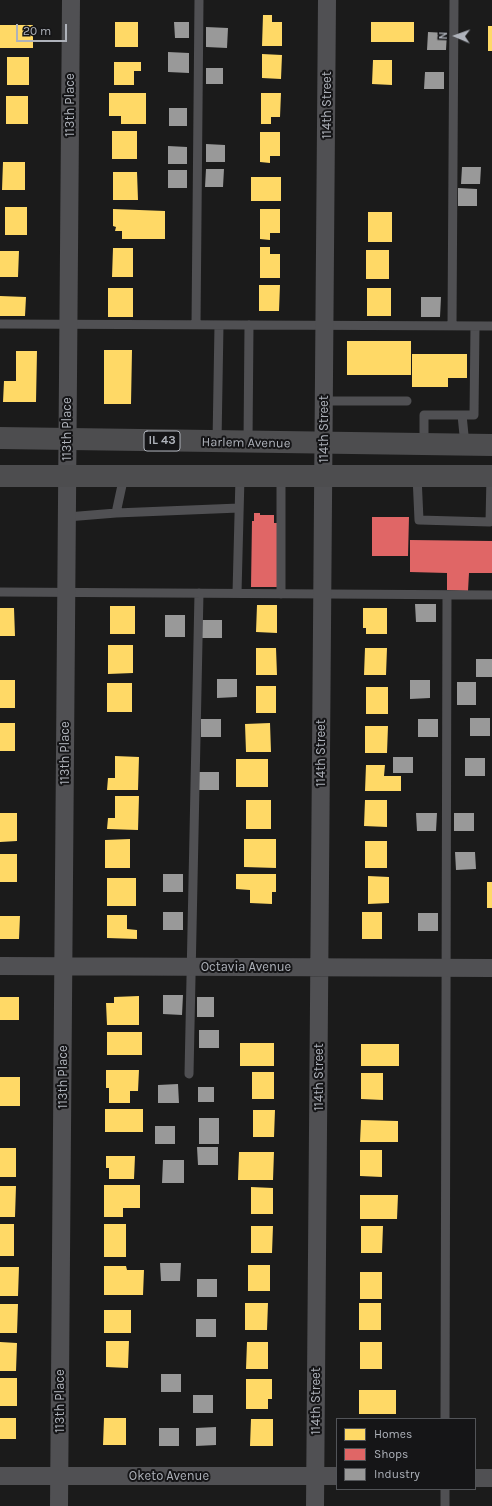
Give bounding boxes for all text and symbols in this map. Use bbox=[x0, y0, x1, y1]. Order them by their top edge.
scale bar bbox=[18, 16, 69, 42]
north arrow bbox=[436, 16, 476, 56]
text: 20 m bbox=[23, 24, 51, 38]
text: N bbox=[437, 31, 450, 40]
street label: 114th Street bbox=[319, 71, 335, 139]
street label: 113th Place bbox=[62, 73, 78, 137]
street label: 114th Street bbox=[316, 395, 332, 463]
street label: 113th Place bbox=[59, 397, 75, 461]
road number: IL 43 bbox=[144, 431, 180, 451]
street label: Harlem Avenue bbox=[201, 434, 291, 452]
street label: 114th Street bbox=[313, 719, 329, 787]
street label: 113th Place bbox=[57, 721, 73, 785]
street label: Octavia Avenue bbox=[201, 959, 291, 975]
street label: 114th Street bbox=[311, 1043, 327, 1111]
street label: 113th Place bbox=[55, 1045, 71, 1109]
street label: 114th Street bbox=[308, 1367, 324, 1435]
street label: 113th Place bbox=[52, 1369, 68, 1433]
legend bbox=[336, 1418, 476, 1490]
text: Homes bbox=[374, 1427, 412, 1441]
text: Shops bbox=[374, 1447, 408, 1461]
text: Industry bbox=[374, 1467, 420, 1481]
street label: Oketo Avenue bbox=[129, 1468, 209, 1484]

